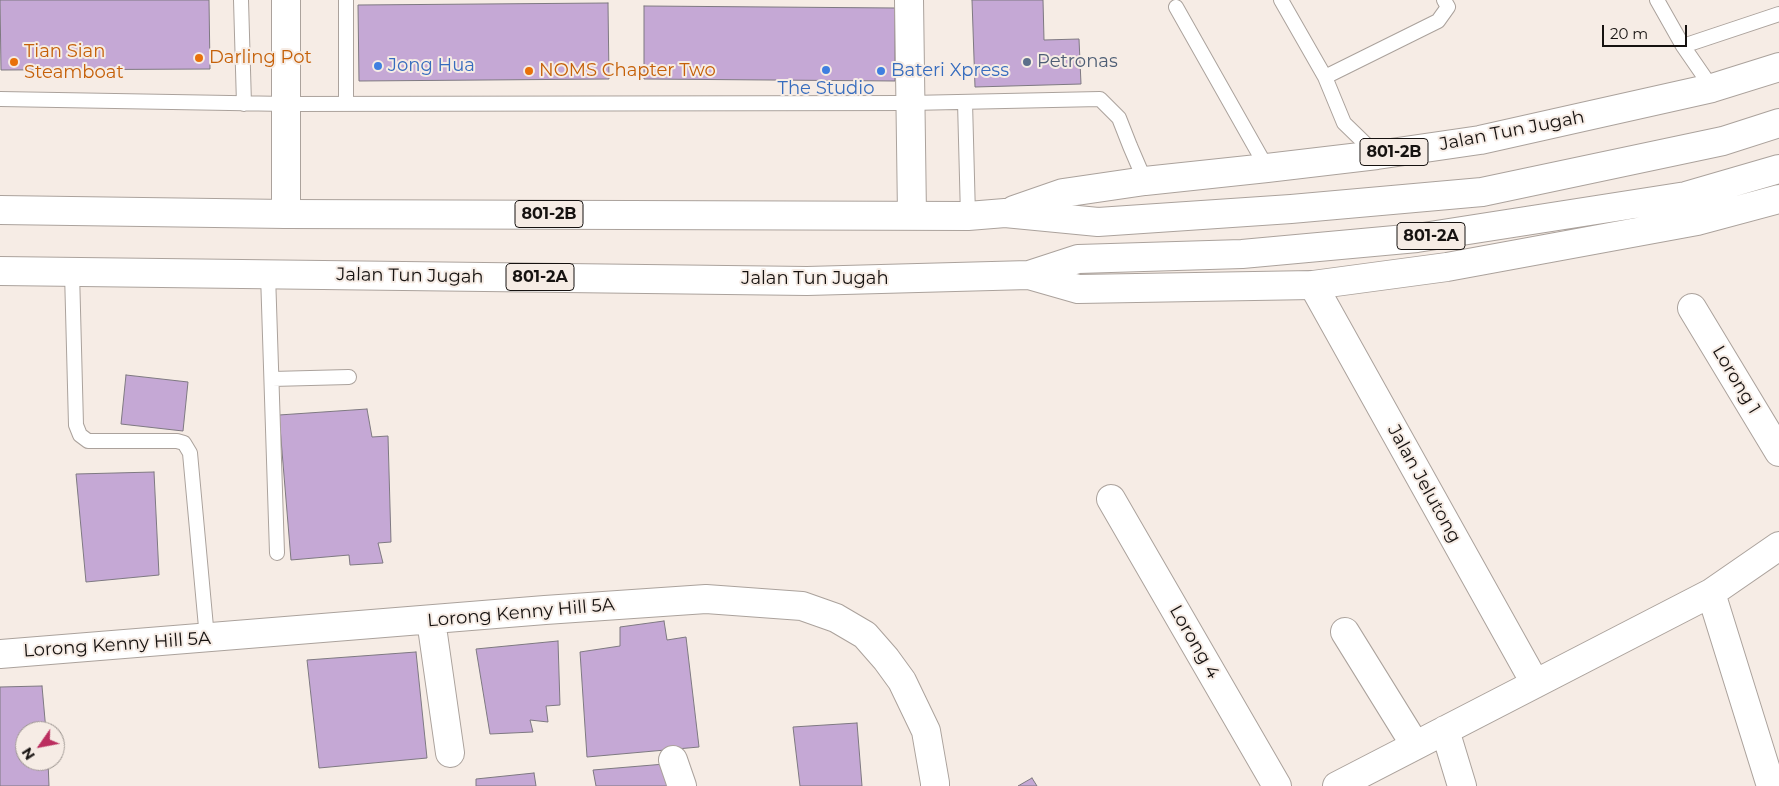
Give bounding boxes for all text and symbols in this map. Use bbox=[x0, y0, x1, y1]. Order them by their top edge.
scale bar bbox=[1604, 15, 1689, 47]
text: 20 m bbox=[1610, 24, 1648, 43]
place label: Tian Sian Steamboat bbox=[24, 41, 124, 84]
place label: Darling Pot bbox=[209, 47, 312, 69]
place label: Petronas bbox=[1037, 51, 1118, 73]
marker: Darling Pot bbox=[193, 52, 205, 64]
place label: Jong Hua bbox=[388, 55, 475, 77]
marker: Tian Sian Steamboat bbox=[8, 56, 20, 68]
marker: Petronas bbox=[1021, 56, 1033, 68]
marker: Jong Hua bbox=[372, 60, 384, 72]
place label: NOMS Chapter Two bbox=[539, 60, 716, 82]
place label: Bateri Xpress bbox=[891, 60, 1009, 82]
marker: The Studio bbox=[820, 64, 832, 76]
marker: NOMS Chapter Two bbox=[523, 65, 535, 77]
marker: Bateri Xpress bbox=[875, 65, 887, 77]
place label: The Studio bbox=[778, 78, 874, 100]
street label: Jalan Tun Jugah bbox=[1438, 106, 1586, 156]
road number: 801-2B bbox=[1360, 138, 1428, 166]
road number: 801-2B bbox=[515, 200, 583, 228]
road number: 801-2A bbox=[1397, 222, 1465, 250]
street label: Jalan Tun Jugah bbox=[336, 264, 484, 288]
road number: 801-2A bbox=[506, 264, 574, 290]
street label: Jalan Tun Jugah bbox=[741, 268, 889, 290]
street label: Lorong 1 bbox=[1707, 342, 1765, 418]
street label: Jalan Jelutong bbox=[1383, 421, 1465, 547]
street label: Lorong Kenny Hill 5A bbox=[426, 594, 616, 632]
street label: Lorong 4 bbox=[1164, 601, 1224, 683]
street label: Lorong Kenny Hill 5A bbox=[23, 628, 211, 662]
north arrow bbox=[15, 721, 65, 771]
text: N bbox=[18, 744, 39, 763]

